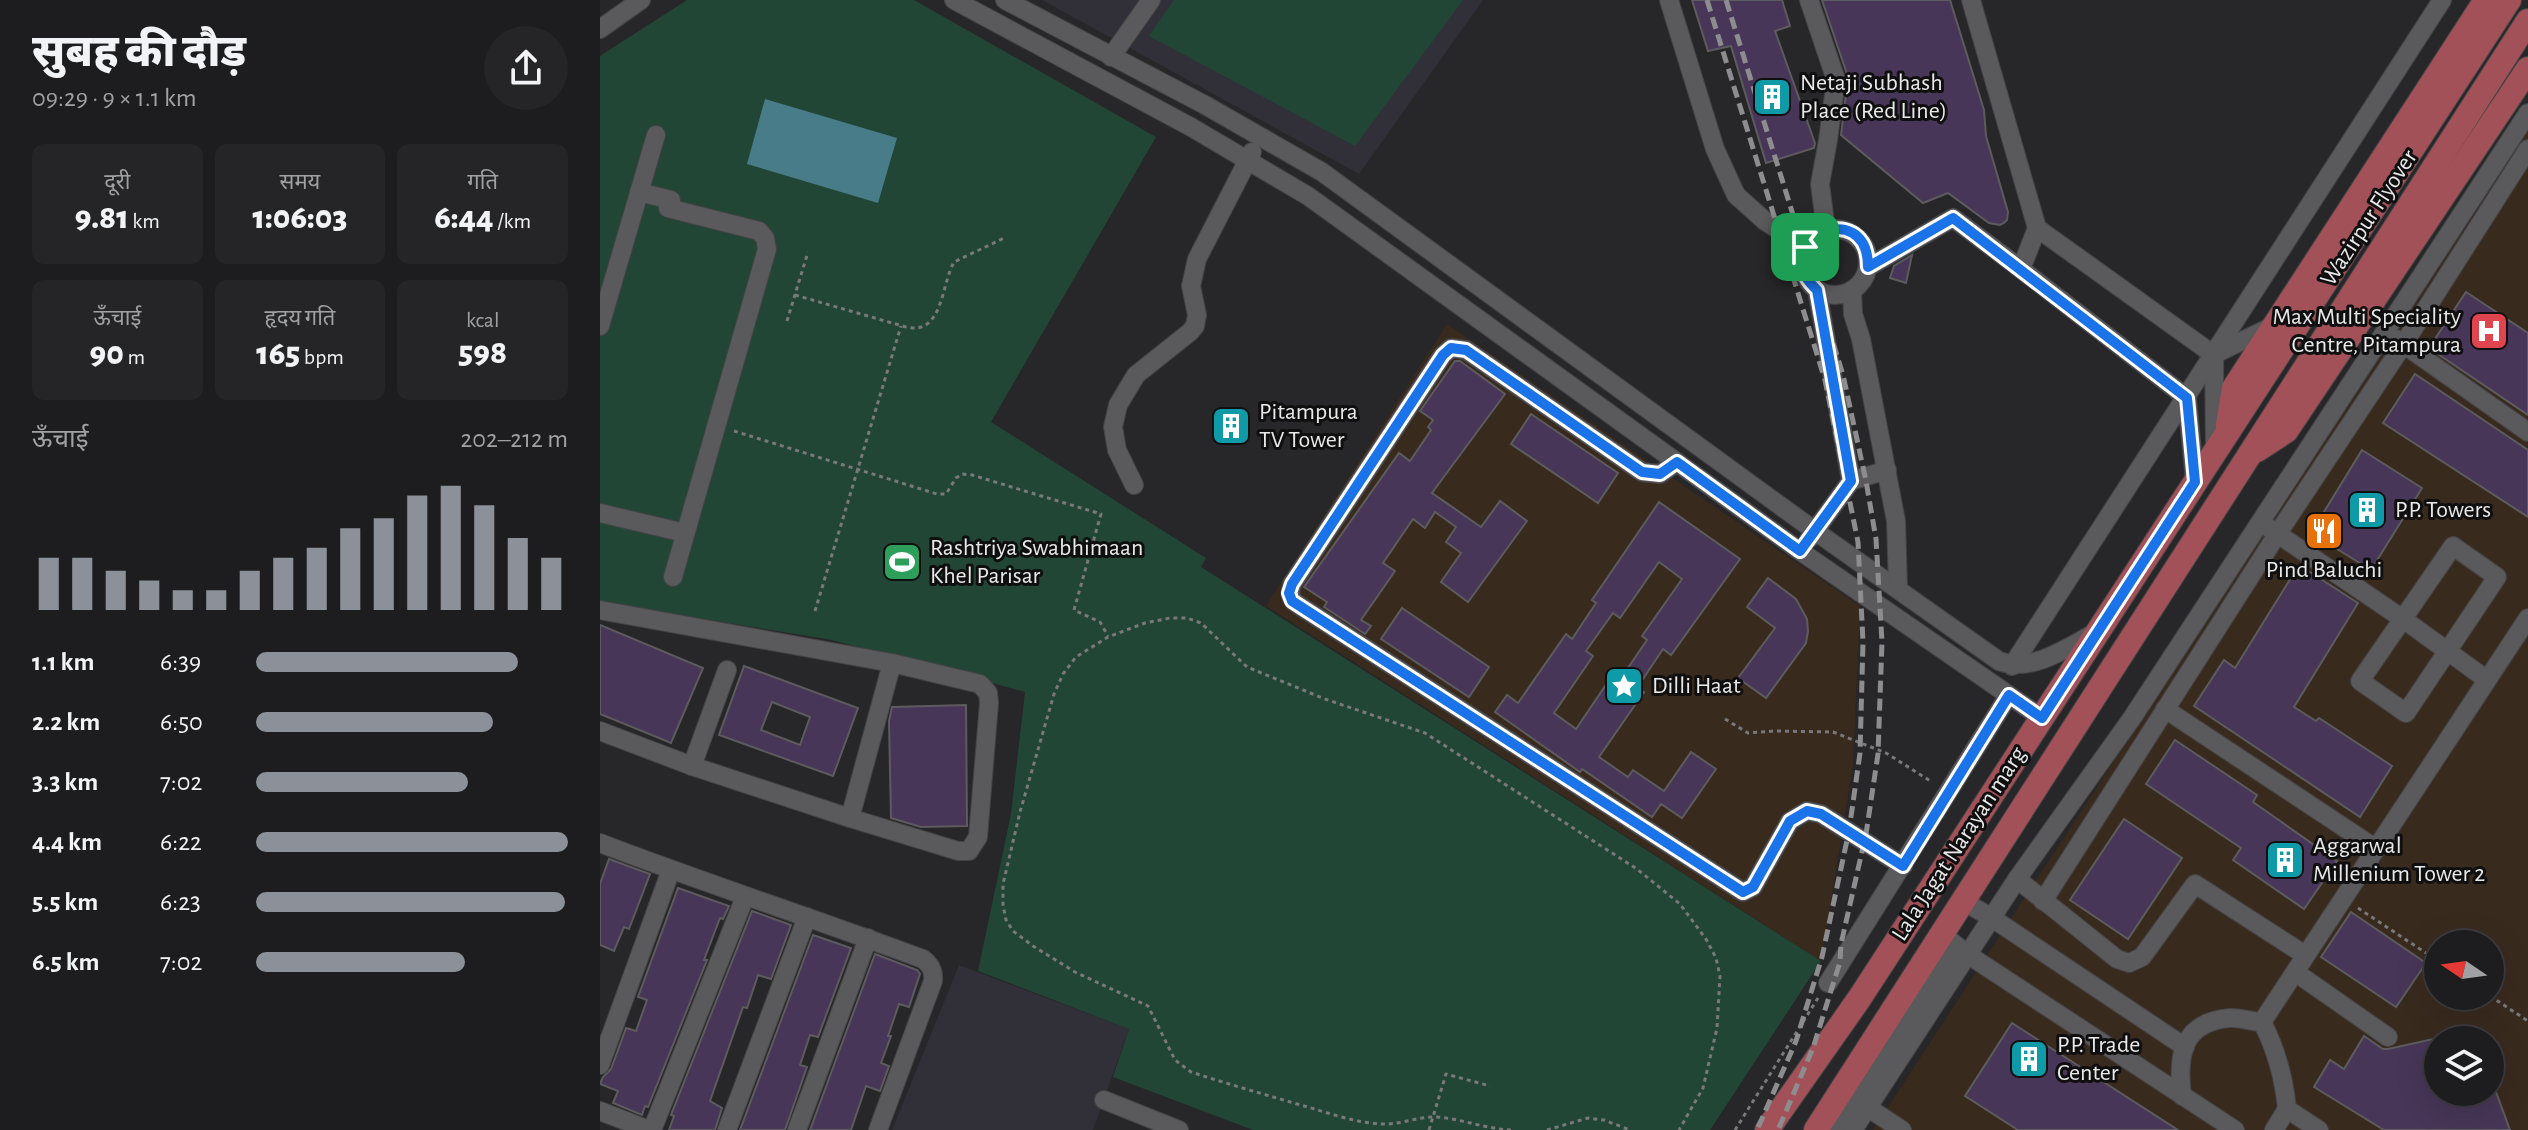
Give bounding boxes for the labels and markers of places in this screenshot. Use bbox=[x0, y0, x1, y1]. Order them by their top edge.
place label: Netaji Subhash Place (Red Line) bbox=[1800, 71, 1947, 123]
building icon: Netaji Subhash Place (Red Line) bbox=[1751, 76, 1793, 118]
pin bbox=[1771, 213, 1839, 281]
place label: Max Multi Speciality Centre, Pitampura bbox=[2272, 305, 2461, 357]
hospital icon: Max Multi Speciality Centre, Pitampura bbox=[2468, 310, 2510, 352]
place label: Pitampura TV Tower bbox=[1259, 400, 1358, 452]
building icon: Pitampura TV Tower bbox=[1210, 405, 1252, 447]
building icon: P.P. Towers bbox=[2346, 489, 2388, 531]
place label: P.P. Towers bbox=[2395, 498, 2491, 522]
restaurant icon: Pind Baluchi bbox=[2303, 510, 2345, 552]
place label: Rashtriya Swabhimaan Khel Parisar bbox=[930, 536, 1143, 588]
sports icon: Rashtriya Swabhimaan Khel Parisar bbox=[881, 541, 923, 583]
place label: Pind Baluchi bbox=[2266, 558, 2382, 582]
place icon: Dilli Haat bbox=[1603, 665, 1645, 707]
place label: Dilli Haat bbox=[1652, 674, 1741, 698]
place label: Aggarwal Millenium Tower 2 bbox=[2313, 834, 2485, 886]
building icon: Aggarwal Millenium Tower 2 bbox=[2264, 839, 2306, 881]
place label: P.P. Trade Center bbox=[2057, 1033, 2140, 1085]
building icon: P.P. Trade Center bbox=[2008, 1038, 2050, 1080]

